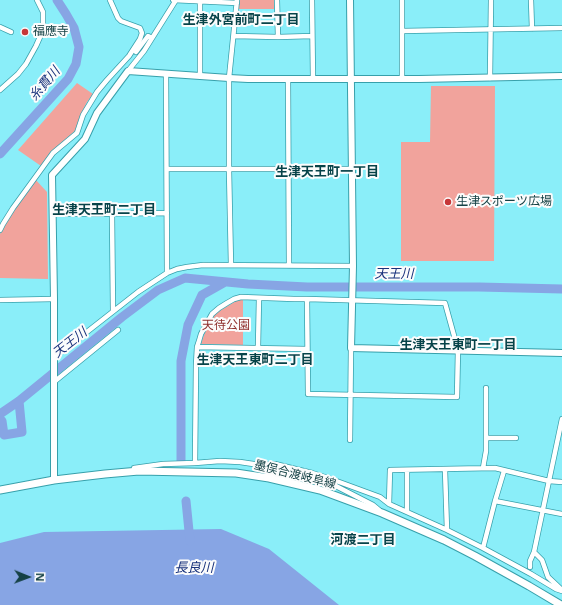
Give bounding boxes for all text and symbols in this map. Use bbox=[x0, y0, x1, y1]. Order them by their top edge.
district label: 生津外宮前町二丁目 bbox=[183, 12, 299, 28]
place label: 福應寺 bbox=[33, 25, 69, 39]
marker: 福應寺 bbox=[20, 27, 30, 37]
water label: 糸貫川 bbox=[26, 64, 64, 104]
district label: 生津天王町一丁目 bbox=[275, 164, 379, 180]
place label: 生津スポーツ広場 bbox=[456, 195, 552, 209]
marker: 生津スポーツ広場 bbox=[443, 197, 453, 207]
district label: 生津天王町二丁目 bbox=[52, 202, 156, 218]
water label: 天王川 bbox=[375, 266, 413, 282]
park label: 天待公園 bbox=[202, 319, 250, 333]
water label: 天王川 bbox=[50, 325, 90, 361]
district label: 生津天王東町一丁目 bbox=[400, 337, 516, 353]
district label: 生津天王東町二丁目 bbox=[197, 352, 313, 368]
street label: 墨俣合渡岐阜線 bbox=[253, 458, 337, 492]
district label: 河渡二丁目 bbox=[331, 532, 395, 548]
north arrow bbox=[8, 557, 48, 597]
water label: 長良川 bbox=[175, 560, 213, 576]
text: N bbox=[33, 573, 48, 582]

